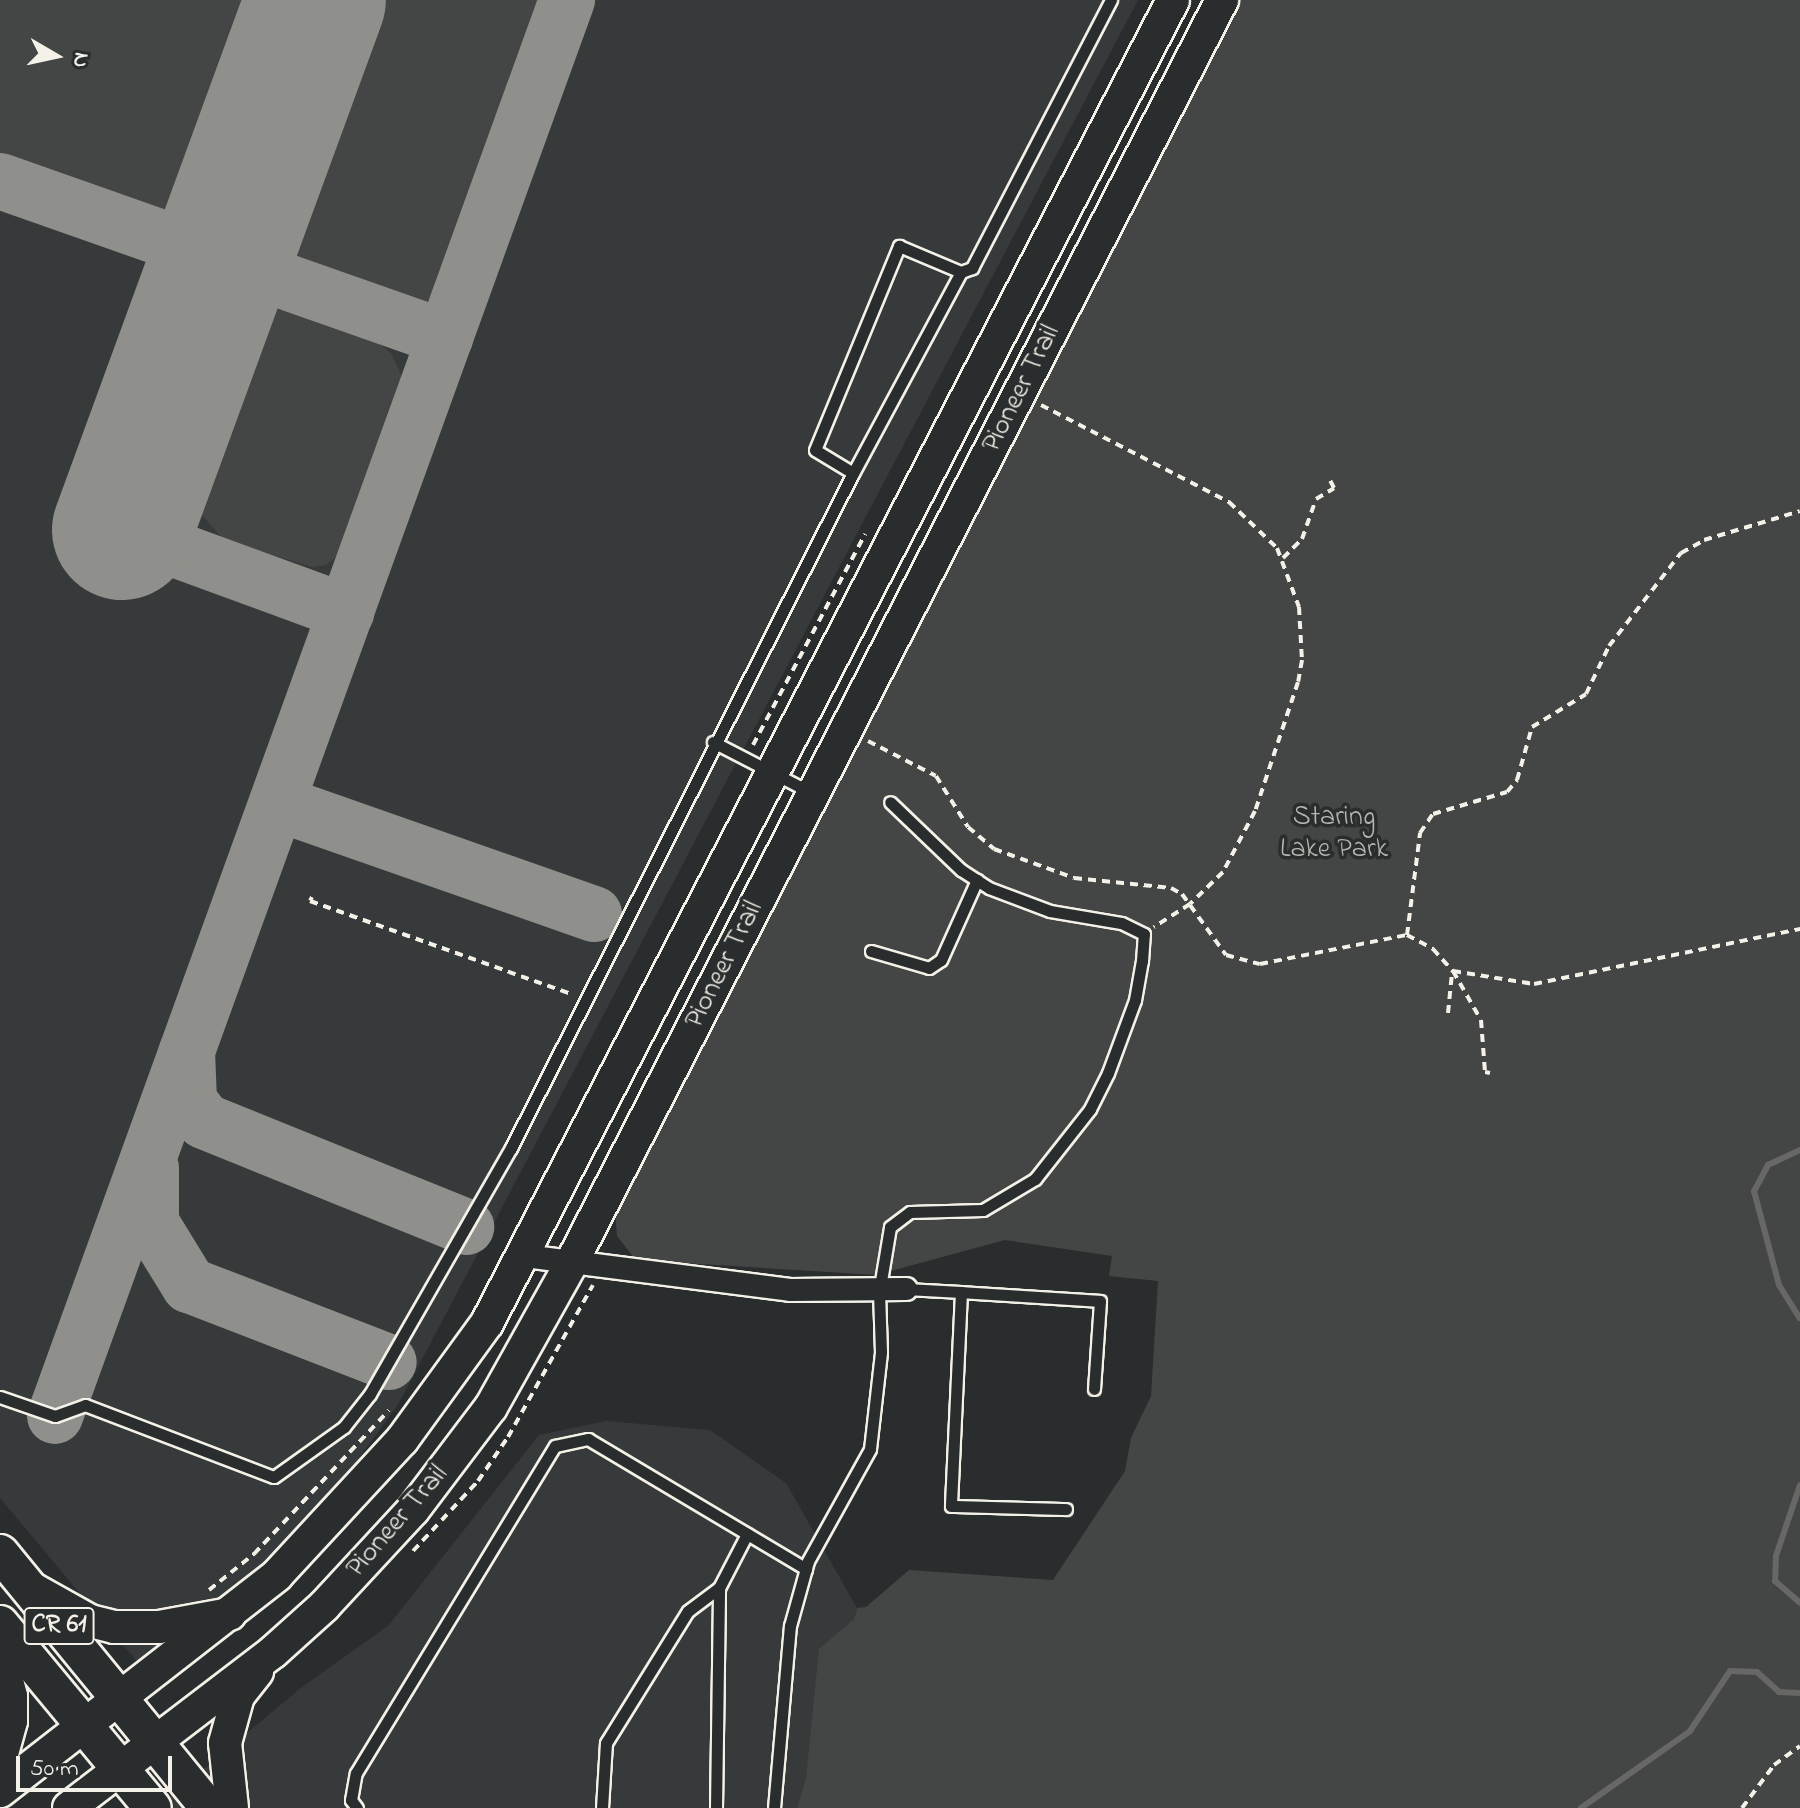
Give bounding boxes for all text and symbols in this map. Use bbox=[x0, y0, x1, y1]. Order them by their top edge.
north arrow bbox=[16, 16, 96, 96]
text: N bbox=[63, 50, 97, 70]
street label: Pioneer Trail bbox=[976, 320, 1068, 458]
park label: Staring Lake Park bbox=[1280, 801, 1388, 867]
street label: Pioneer Trail bbox=[679, 896, 771, 1034]
street label: Pioneer Trail bbox=[340, 1459, 456, 1585]
road number: CR 61 bbox=[23, 1604, 95, 1648]
scale bar bbox=[20, 1740, 176, 1790]
text: 50 m bbox=[30, 1752, 79, 1787]

